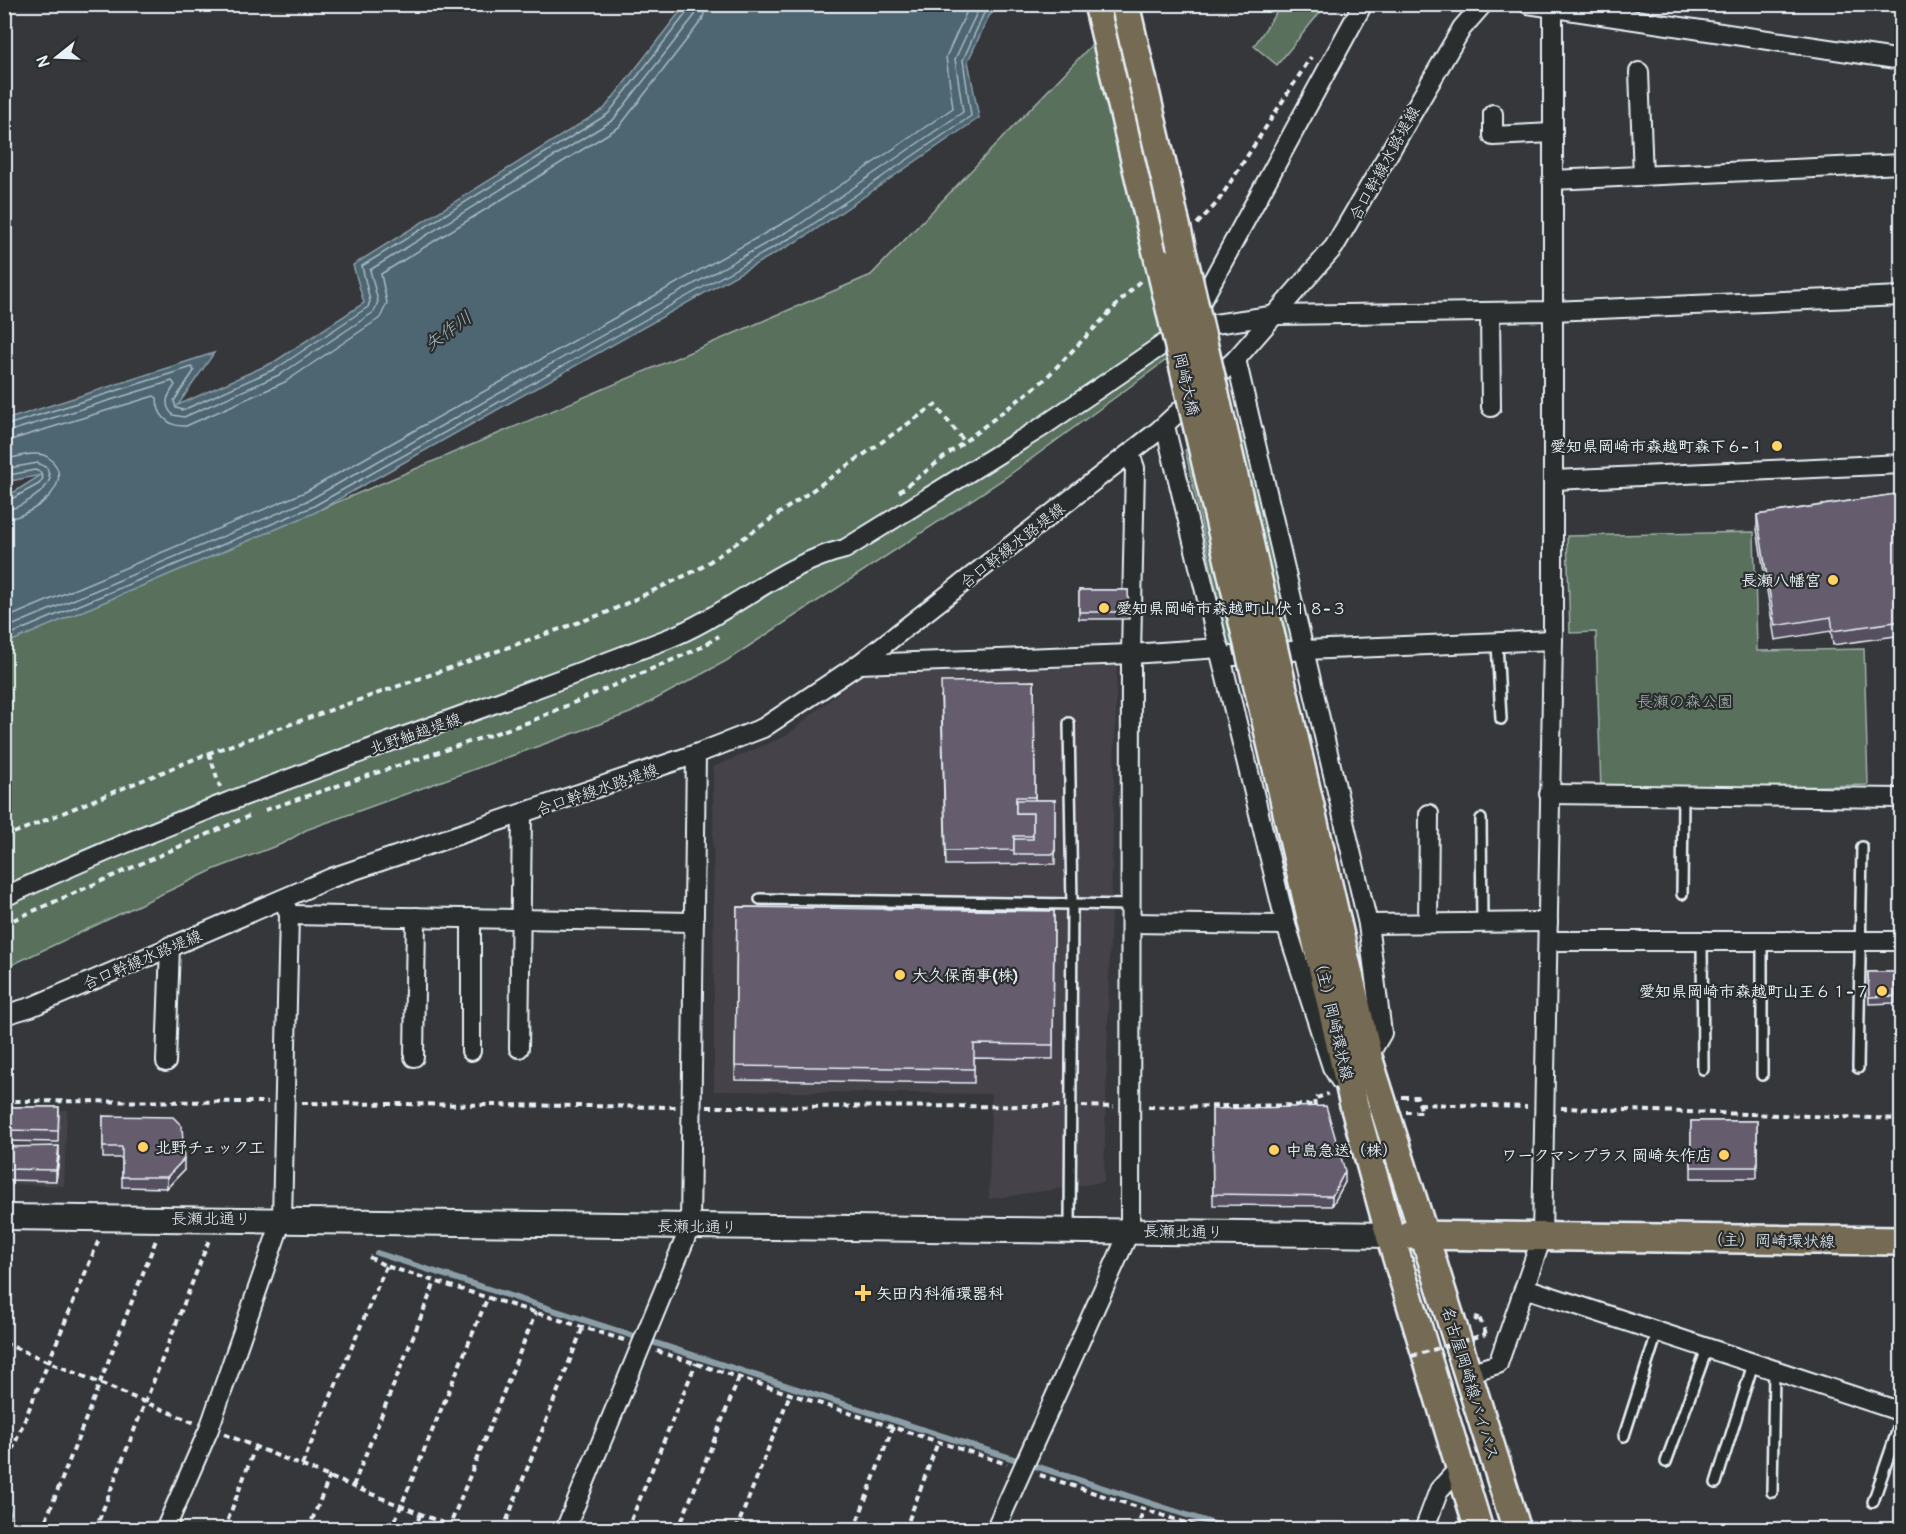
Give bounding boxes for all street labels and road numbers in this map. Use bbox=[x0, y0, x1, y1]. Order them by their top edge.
street label: 合口幹線水路堤線 bbox=[1345, 103, 1425, 224]
street label: 岡崎大橋 bbox=[1169, 351, 1203, 418]
street label: 合口幹線水路堤線 bbox=[956, 499, 1069, 593]
street label: 北野舳越堤線 bbox=[367, 709, 464, 759]
street label: 合口幹線水路堤線 bbox=[534, 760, 661, 820]
street label: 合口幹線水路堤線 bbox=[80, 926, 205, 994]
street label: （主）岡崎環状線 bbox=[1309, 954, 1357, 1083]
street label: 長瀬北通り bbox=[171, 1209, 251, 1229]
street label: 長瀬北通り bbox=[657, 1216, 737, 1238]
street label: 長瀬北通り bbox=[1143, 1221, 1223, 1243]
street label: （主）岡崎環状線 bbox=[1707, 1230, 1835, 1252]
street label: 名古屋岡崎線バイパス bbox=[1437, 1304, 1503, 1463]

